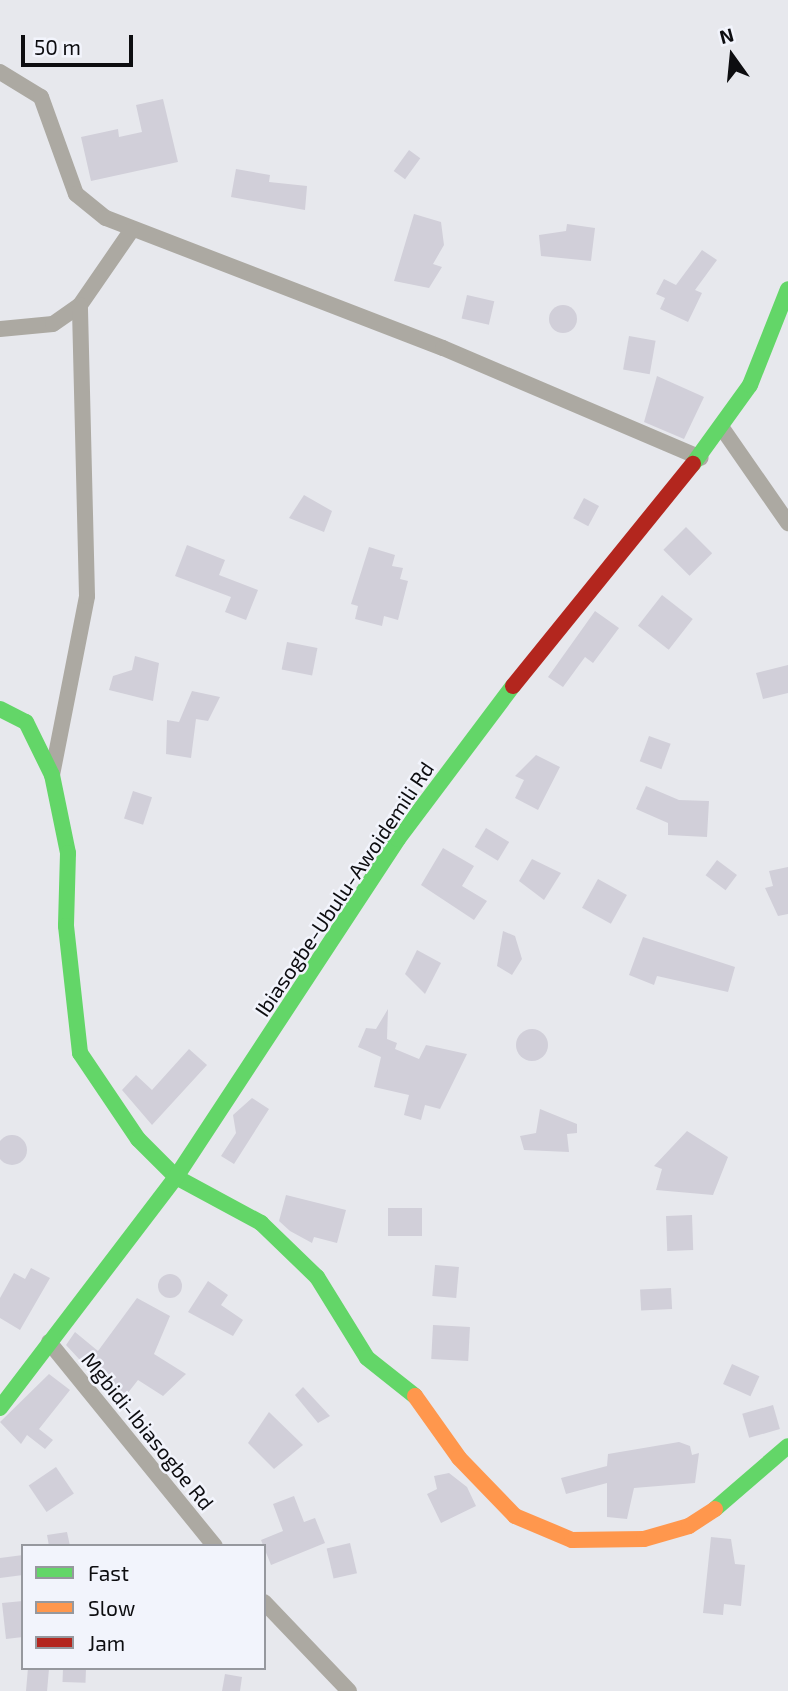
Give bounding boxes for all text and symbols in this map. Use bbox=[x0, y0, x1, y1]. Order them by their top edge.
scale bar bbox=[24, 21, 136, 65]
north arrow bbox=[697, 21, 767, 91]
text: N bbox=[717, 22, 736, 48]
text: 50 m bbox=[34, 34, 81, 59]
street label: Ibiasogbe-Ubulu-Awoidemili Rd bbox=[249, 757, 439, 1021]
street label: Mgbidi-Ibiasogbe Rd bbox=[77, 1347, 219, 1515]
legend bbox=[21, 1544, 266, 1670]
text: Fast bbox=[88, 1560, 129, 1585]
text: Slow bbox=[88, 1595, 135, 1620]
text: Jam bbox=[88, 1630, 125, 1655]

